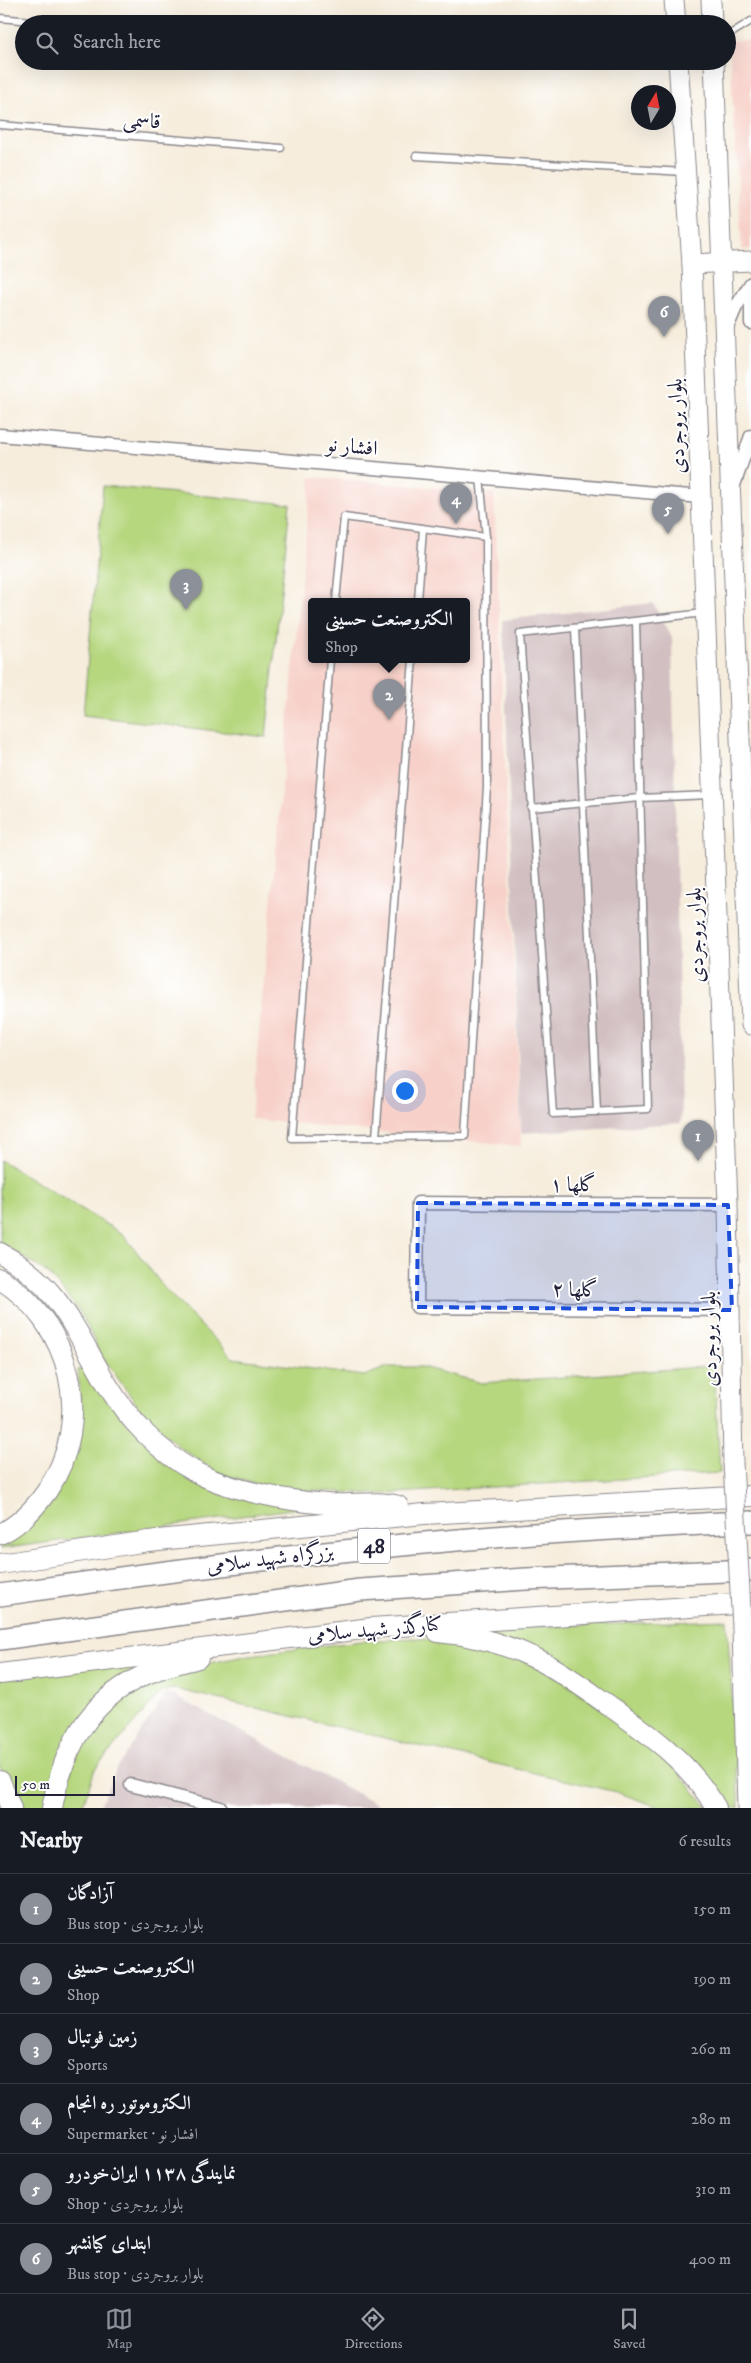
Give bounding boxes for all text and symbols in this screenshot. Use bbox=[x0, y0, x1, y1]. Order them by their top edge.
search box bbox=[15, 15, 736, 70]
icon: search bbox=[33, 29, 61, 57]
text: Search here bbox=[73, 31, 161, 54]
north arrow bbox=[631, 85, 676, 130]
street label: قاسمی bbox=[122, 106, 162, 136]
pin: 6 bbox=[648, 296, 680, 337]
street label: بلوار بروجردی bbox=[662, 378, 692, 474]
street label: افشار نو bbox=[323, 432, 379, 462]
pin: 4 bbox=[440, 483, 472, 524]
pin: 5 bbox=[652, 493, 684, 534]
pin: 3 bbox=[170, 569, 202, 610]
popup bbox=[308, 598, 470, 663]
text: الکتروصنعت حسینی bbox=[325, 608, 453, 631]
text: Shop bbox=[325, 637, 358, 657]
pin: 2 bbox=[373, 679, 405, 720]
street label: بلوار بروجردی bbox=[681, 887, 711, 983]
your location bbox=[392, 1078, 418, 1104]
pin: 1 bbox=[682, 1120, 714, 1161]
street label: گلها ۱ bbox=[550, 1171, 596, 1198]
street label: گلها ۲ bbox=[552, 1276, 598, 1303]
street label: بلوار بروجردی bbox=[696, 1291, 724, 1387]
road number: 48 bbox=[358, 1528, 390, 1564]
street label: بزرگراه شهید سلامی bbox=[205, 1536, 335, 1580]
street label: کنارگذر شهید سلامی bbox=[306, 1608, 444, 1649]
scale bar bbox=[15, 1773, 115, 1796]
text: 50 m bbox=[22, 1776, 50, 1794]
text: Nearby bbox=[20, 1828, 82, 1854]
text: 6 results bbox=[678, 1831, 731, 1851]
text: آزادگان bbox=[67, 1882, 113, 1905]
text: 1 bbox=[33, 1899, 39, 1919]
text: 150 m bbox=[693, 1899, 731, 1919]
text: Bus stop · بلوار بروجردی bbox=[67, 1914, 204, 1934]
text: الکتروصنعت حسینی bbox=[67, 1956, 195, 1979]
text: 2 bbox=[32, 1969, 40, 1989]
text: 190 m bbox=[693, 1969, 731, 1989]
text: Shop bbox=[67, 1985, 100, 2005]
text: زمین فوتبال bbox=[67, 2026, 138, 2049]
text: 3 bbox=[33, 2039, 39, 2059]
text: 260 m bbox=[691, 2039, 731, 2059]
text: Sports bbox=[67, 2055, 108, 2075]
text: الکتروموتور ره انجام bbox=[67, 2092, 191, 2115]
text: 4 bbox=[31, 2109, 41, 2129]
text: 280 m bbox=[691, 2109, 731, 2129]
text: Supermarket · افشار نو bbox=[67, 2124, 198, 2144]
text: نمایندگی ۱۱۳۸ ایران‌خودرو bbox=[67, 2162, 236, 2185]
text: 5 bbox=[32, 2179, 40, 2199]
text: 310 m bbox=[695, 2179, 731, 2199]
text: Shop · بلوار بروجردی bbox=[67, 2194, 183, 2214]
text: ابتدای کیانشهر bbox=[67, 2232, 151, 2255]
text: 6 bbox=[32, 2249, 40, 2269]
text: 400 m bbox=[689, 2249, 731, 2269]
text: Bus stop · بلوار بروجردی bbox=[67, 2264, 204, 2284]
tab: Map bbox=[105, 2305, 133, 2353]
tab: Directions bbox=[344, 2305, 402, 2353]
tab: Saved bbox=[613, 2305, 646, 2353]

